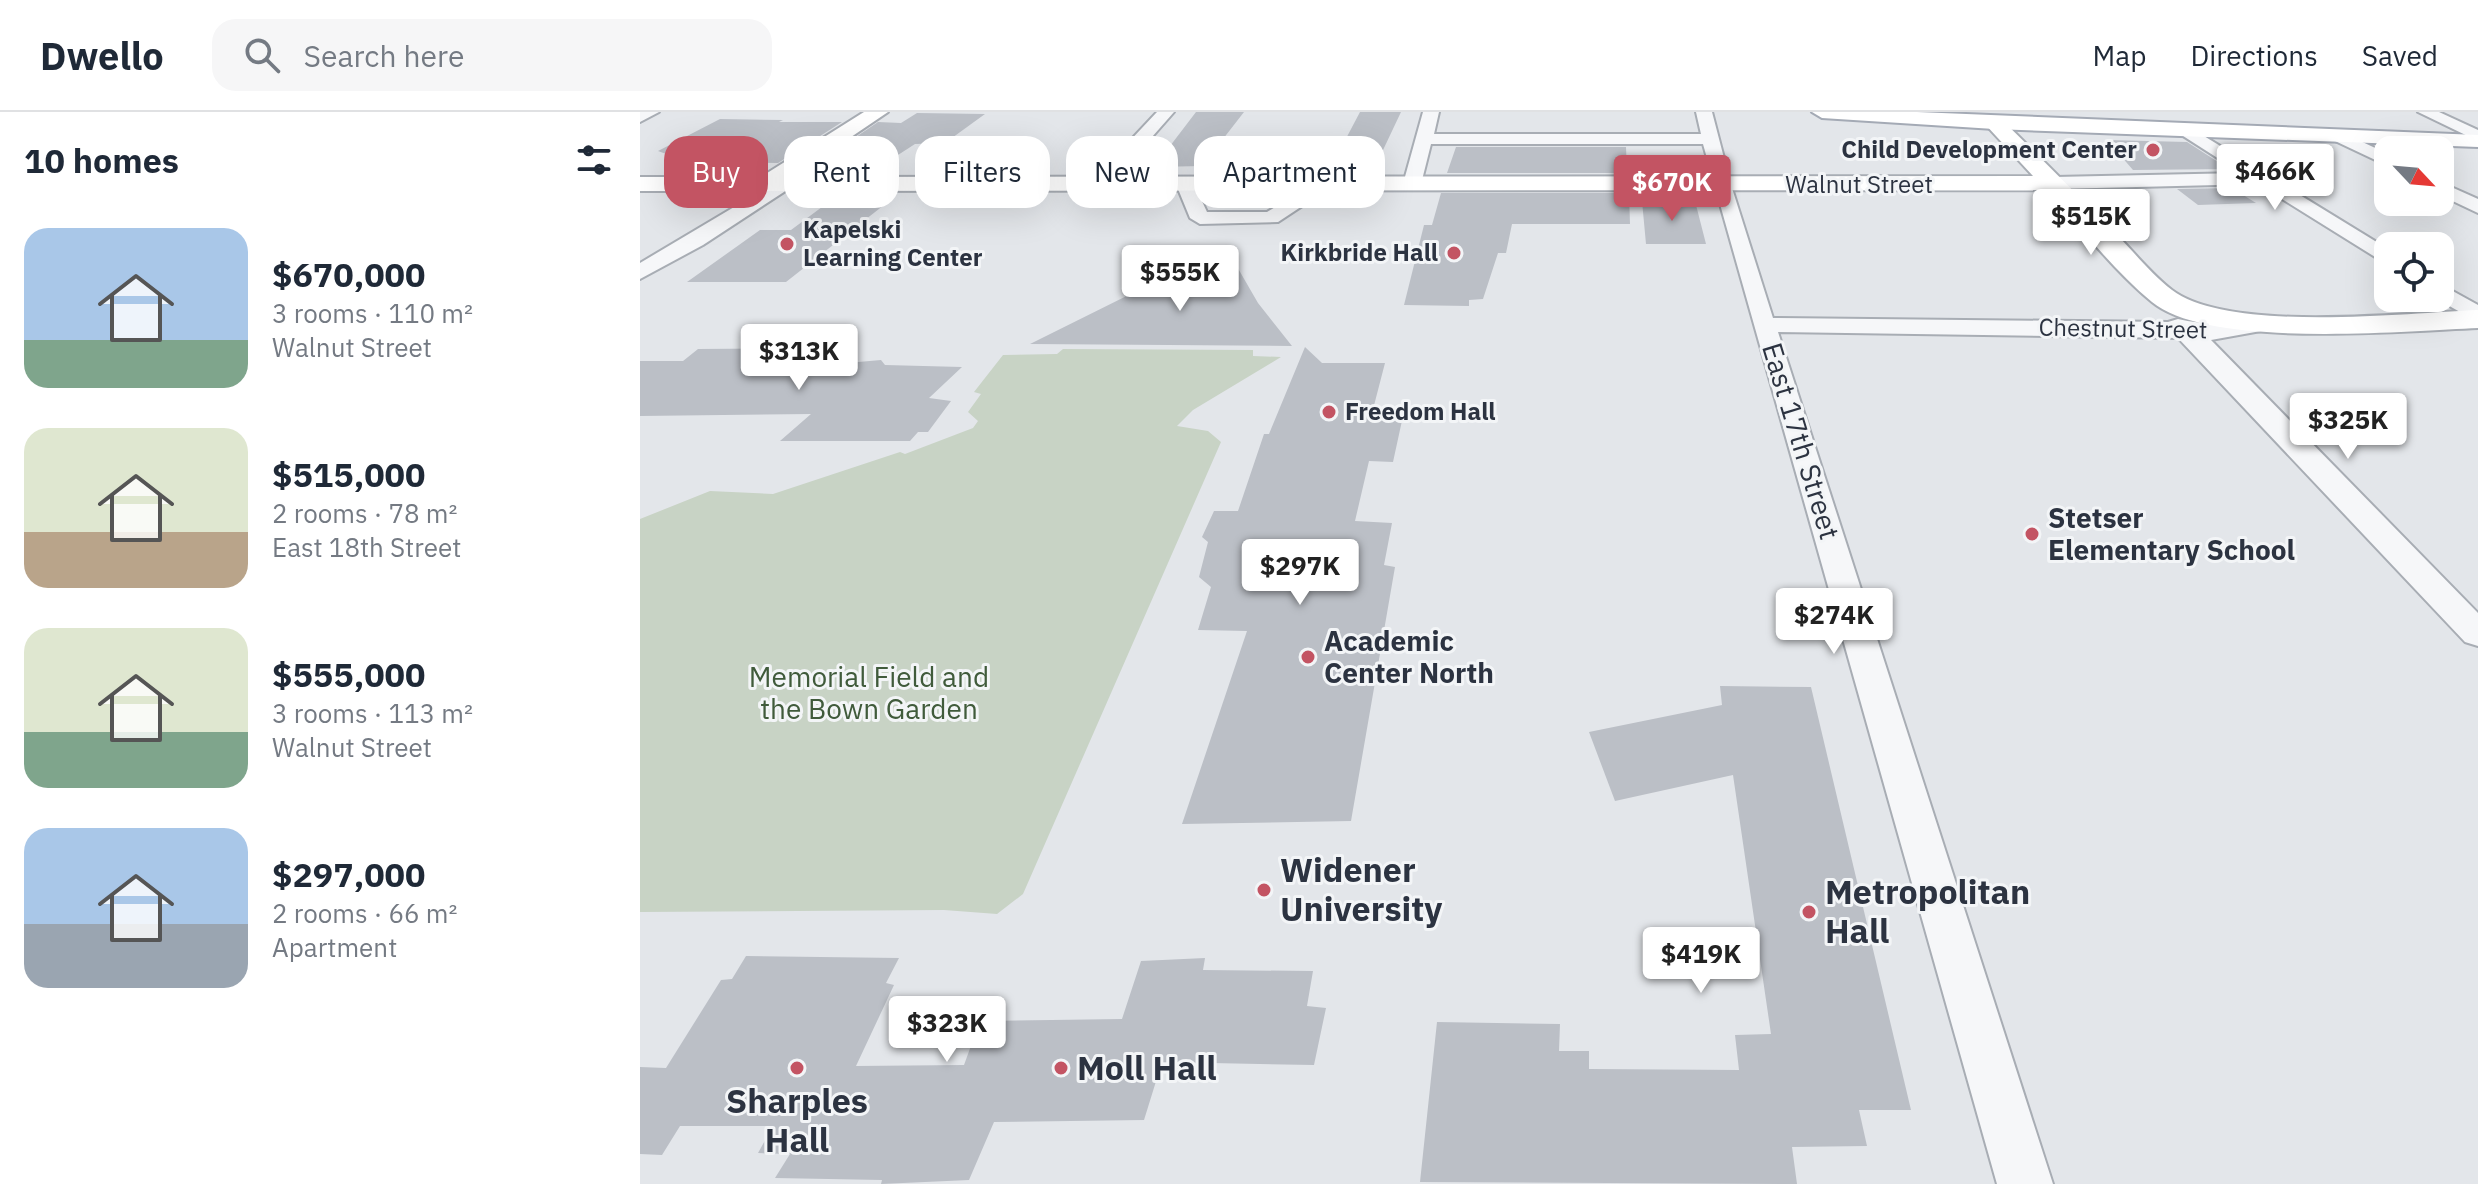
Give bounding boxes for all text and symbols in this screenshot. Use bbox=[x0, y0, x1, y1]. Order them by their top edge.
search box bbox=[212, 19, 772, 91]
text: Dwello bbox=[40, 31, 164, 80]
icon: search bbox=[240, 33, 284, 77]
text: Search here bbox=[304, 36, 464, 75]
text: Map bbox=[2092, 37, 2146, 74]
text: Directions bbox=[2190, 37, 2318, 74]
text: Saved bbox=[2362, 37, 2438, 74]
place label: Child Development Center bbox=[1841, 133, 2137, 165]
chip: Buy bbox=[664, 136, 768, 208]
chip: Rent bbox=[784, 136, 899, 208]
chip: Filters bbox=[915, 136, 1050, 208]
chip: New bbox=[1066, 136, 1178, 208]
chip: Apartment bbox=[1194, 136, 1385, 208]
north arrow bbox=[2374, 136, 2454, 216]
map controls bbox=[2374, 136, 2454, 312]
text: 10 homes bbox=[24, 138, 179, 182]
icon: filters bbox=[572, 138, 616, 182]
marker: Child Development Center bbox=[2144, 141, 2162, 159]
pin: $466K bbox=[2219, 144, 2331, 212]
text: $466K bbox=[2235, 153, 2315, 187]
pin: $670K bbox=[1616, 155, 1728, 223]
text: $670K bbox=[1632, 164, 1712, 198]
street label: Walnut Street bbox=[1785, 168, 1933, 200]
pin: $515K bbox=[2035, 189, 2147, 257]
text: $515K bbox=[2051, 198, 2131, 232]
place label: Kapelski Learning Center bbox=[803, 213, 983, 273]
button: locate bbox=[2374, 232, 2454, 312]
marker: Kapelski Learning Center bbox=[778, 235, 796, 253]
place label: Kirkbride Hall bbox=[1281, 236, 1438, 268]
marker: Kirkbride Hall bbox=[1445, 244, 1463, 262]
pin: $555K bbox=[1124, 245, 1236, 313]
text: $670,000 bbox=[272, 252, 425, 296]
text: $555K bbox=[1140, 254, 1220, 288]
icon: home bbox=[88, 260, 184, 356]
text: 3 rooms · 110 m² bbox=[272, 296, 473, 330]
street label: Chestnut Street bbox=[2038, 311, 2208, 345]
pin: $313K bbox=[743, 324, 855, 392]
text: Walnut Street bbox=[272, 330, 432, 364]
text: $313K bbox=[759, 333, 839, 367]
street label: East 17th Street bbox=[1754, 338, 1849, 544]
pin: $325K bbox=[2292, 393, 2404, 461]
place label: Freedom Hall bbox=[1345, 395, 1496, 427]
text: $325K bbox=[2308, 402, 2388, 436]
marker: Freedom Hall bbox=[1320, 403, 1338, 421]
text: $515,000 bbox=[272, 452, 425, 496]
icon: home bbox=[88, 460, 184, 556]
text: 2 rooms · 78 m² bbox=[272, 496, 457, 530]
place label: Stetser Elementary School bbox=[2048, 499, 2295, 568]
marker: Stetser Elementary School bbox=[2023, 525, 2041, 543]
text: East 18th Street bbox=[272, 530, 461, 564]
pin: $297K bbox=[1244, 539, 1356, 607]
text: $297K bbox=[1260, 548, 1340, 582]
pin: $274K bbox=[1778, 588, 1890, 656]
text: $274K bbox=[1794, 597, 1874, 631]
place label: Academic Center North bbox=[1324, 622, 1494, 691]
marker: Academic Center North bbox=[1299, 648, 1317, 666]
text: $555,000 bbox=[272, 652, 425, 696]
park label: Memorial Field and the Bown Garden bbox=[749, 658, 989, 727]
icon: home bbox=[88, 660, 184, 756]
text: 3 rooms · 113 m² bbox=[272, 696, 473, 730]
text: Walnut Street bbox=[272, 730, 432, 764]
place label: Widener University bbox=[1280, 847, 1443, 930]
text: $297,000 bbox=[272, 852, 425, 896]
icon: home bbox=[88, 860, 184, 956]
place label: Metropolitan Hall bbox=[1825, 869, 2030, 952]
marker: Widener University bbox=[1255, 881, 1273, 899]
text: 2 rooms · 66 m² bbox=[272, 896, 457, 930]
marker: Metropolitan Hall bbox=[1800, 903, 1818, 921]
pin: $419K bbox=[1645, 927, 1757, 995]
text: Apartment bbox=[272, 930, 397, 964]
text: $419K bbox=[1661, 936, 1741, 970]
pin: $323K bbox=[891, 996, 1003, 1064]
text: $323K bbox=[907, 1005, 987, 1039]
place label: Moll Hall bbox=[1077, 1045, 1217, 1089]
marker: Sharples Hall bbox=[788, 1059, 806, 1077]
marker: Moll Hall bbox=[1052, 1059, 1070, 1077]
place label: Sharples Hall bbox=[726, 1078, 868, 1161]

